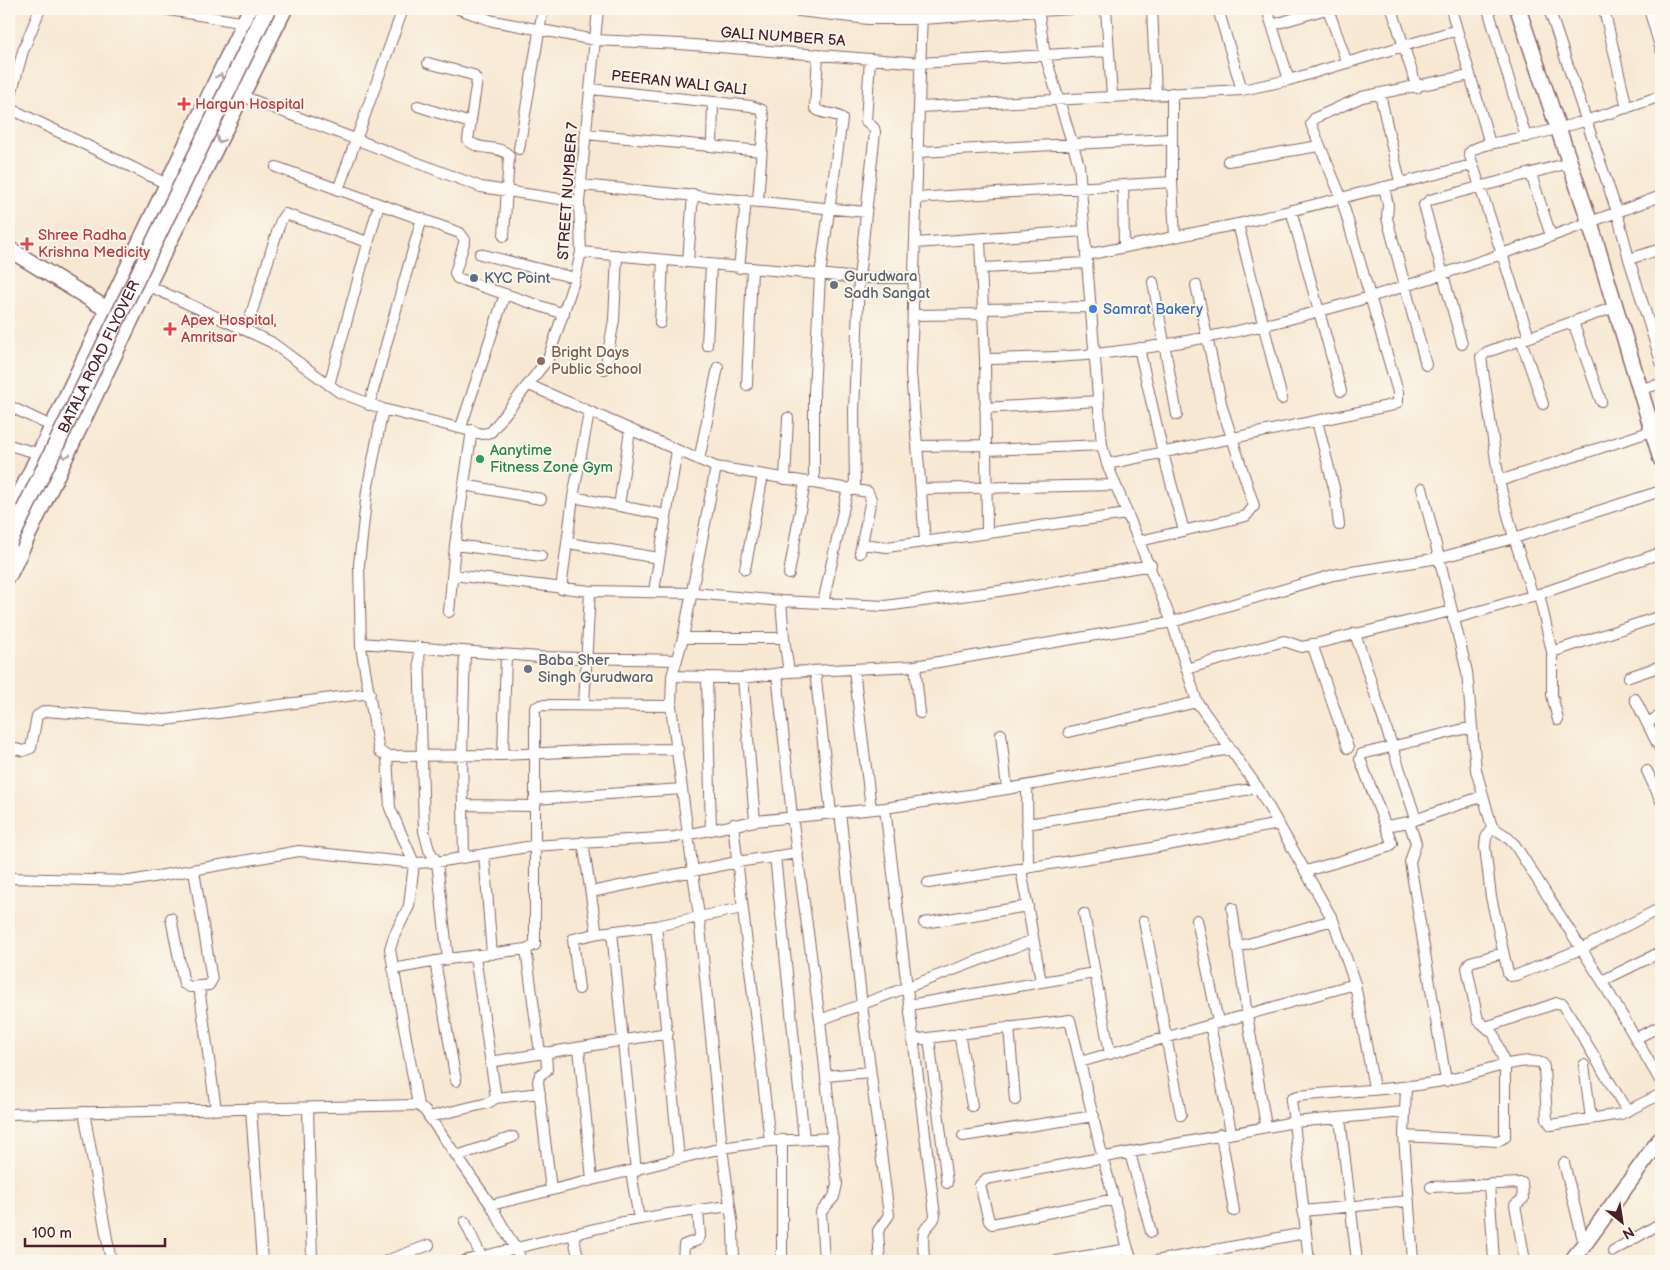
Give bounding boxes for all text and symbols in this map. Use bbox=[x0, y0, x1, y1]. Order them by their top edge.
street label: GALI NUMBER 5A bbox=[720, 23, 847, 51]
street label: PEERAN WALI GALI bbox=[610, 66, 748, 100]
one-way arrow bbox=[213, 73, 224, 82]
place label: Hargun Hospital bbox=[195, 95, 304, 114]
marker: Hargun Hospital bbox=[177, 97, 191, 111]
street label: STREET NUMBER 7 bbox=[554, 121, 582, 261]
one-way arrow bbox=[216, 134, 226, 143]
place label: Shree Radha Krishna Medicity bbox=[38, 226, 150, 262]
marker: Shree Radha Krishna Medicity bbox=[20, 237, 34, 251]
place label: Gurudwara Sadh Sangat bbox=[844, 267, 930, 303]
place label: KYC Point bbox=[484, 269, 551, 288]
marker: KYC Point bbox=[468, 272, 480, 284]
street label: BATALA ROAD FLYOVER bbox=[54, 277, 144, 436]
marker: Gurudwara Sadh Sangat bbox=[828, 279, 840, 291]
place label: Samrat Bakery bbox=[1103, 300, 1203, 319]
marker: Samrat Bakery bbox=[1087, 303, 1099, 315]
place label: Apex Hospital, Amritsar bbox=[181, 311, 277, 347]
marker: Apex Hospital, Amritsar bbox=[163, 322, 177, 336]
place label: Bright Days Public School bbox=[551, 343, 642, 379]
marker: Bright Days Public School bbox=[535, 355, 547, 367]
place label: Aanytime Fitness Zone Gym bbox=[490, 441, 613, 477]
one-way arrow bbox=[61, 450, 72, 459]
marker: Aanytime Fitness Zone Gym bbox=[474, 453, 486, 465]
place label: Baba Sher Singh Gurudwara bbox=[538, 651, 654, 687]
marker: Baba Sher Singh Gurudwara bbox=[522, 663, 534, 675]
north arrow bbox=[1598, 1198, 1648, 1248]
scale bar bbox=[25, 1215, 165, 1247]
text: N bbox=[1619, 1223, 1637, 1243]
text: 100 m bbox=[32, 1224, 72, 1243]

